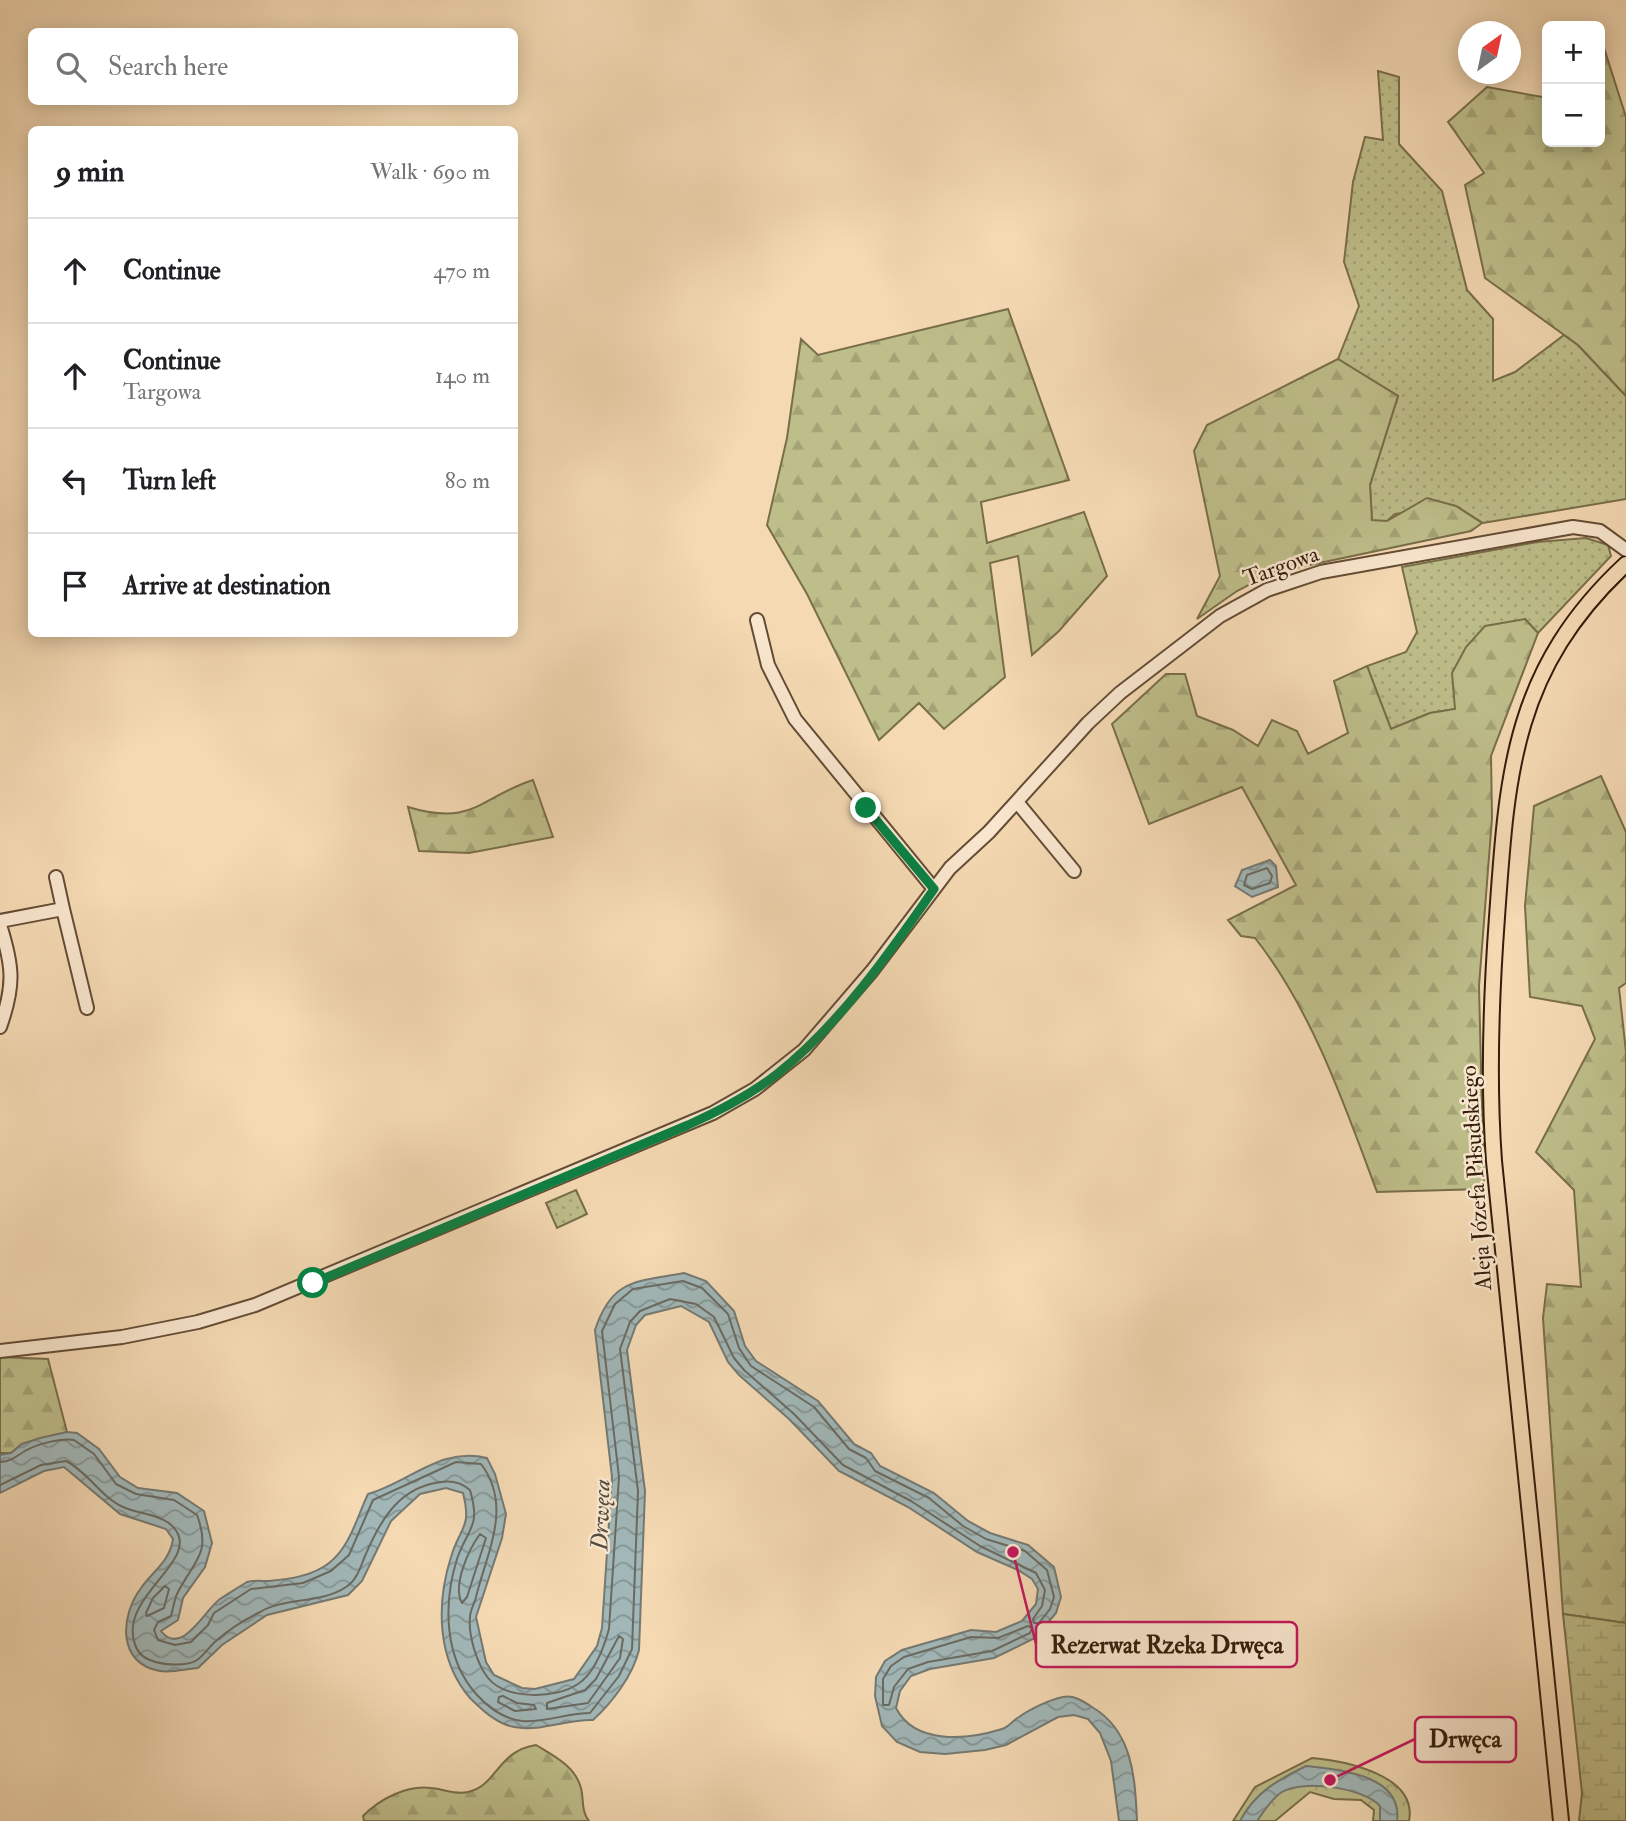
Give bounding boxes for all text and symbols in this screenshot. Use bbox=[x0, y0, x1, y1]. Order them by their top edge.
north arrow bbox=[1458, 21, 1521, 84]
map controls bbox=[1542, 21, 1605, 147]
button: + bbox=[1542, 21, 1605, 84]
search box bbox=[28, 28, 518, 105]
icon: search bbox=[52, 48, 90, 86]
text: Search here bbox=[108, 51, 228, 83]
button: − bbox=[1542, 84, 1605, 147]
text: 9 min bbox=[56, 153, 124, 190]
text: Walk · 690 m bbox=[370, 157, 490, 186]
icon: ahead bbox=[56, 252, 94, 290]
text: Continue bbox=[123, 255, 221, 287]
text: 470 m bbox=[433, 256, 490, 285]
text: Continue bbox=[123, 345, 221, 377]
icon: ahead bbox=[56, 357, 94, 395]
text: 140 m bbox=[435, 361, 490, 390]
text: Targowa bbox=[123, 377, 201, 406]
icon: left bbox=[56, 462, 94, 500]
text: Turn left bbox=[123, 465, 216, 497]
text: 80 m bbox=[445, 466, 490, 495]
street label: Targowa bbox=[1239, 539, 1323, 593]
icon: arrive bbox=[56, 567, 94, 605]
text: Arrive at destination bbox=[123, 570, 331, 602]
route end bbox=[850, 792, 881, 823]
street label: Aleja Józefa Piłsudskiego bbox=[1454, 1065, 1498, 1292]
route start bbox=[297, 1267, 328, 1298]
water label: Drwęca bbox=[584, 1479, 618, 1552]
callout: Rezerwat Rzeka Drwęca bbox=[1036, 1622, 1297, 1667]
text: Rezerwat Rzeka Drwęca bbox=[1051, 1630, 1285, 1661]
callout: Drwęca bbox=[1415, 1717, 1516, 1762]
text: Drwęca bbox=[1429, 1724, 1502, 1755]

